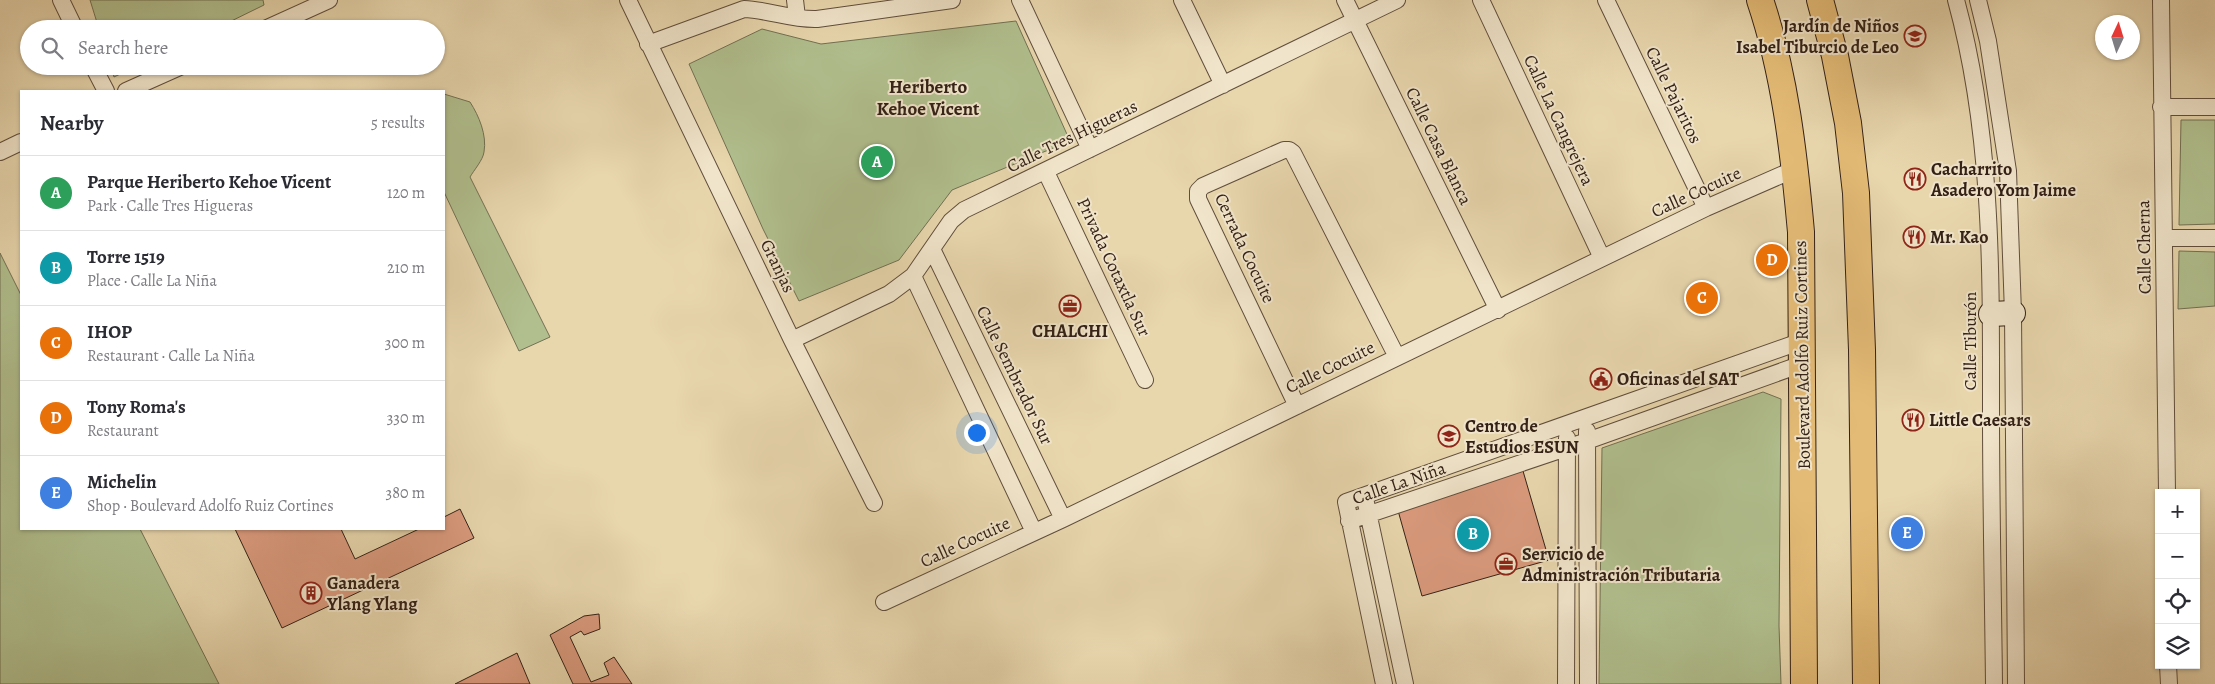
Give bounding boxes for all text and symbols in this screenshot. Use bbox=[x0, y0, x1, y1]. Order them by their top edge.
place label: Jardín de Niños Isabel Tiburcio de Leo bbox=[1736, 14, 1899, 59]
north arrow bbox=[2095, 15, 2140, 60]
search box bbox=[20, 20, 445, 75]
school or university icon: Jardín de Niños Isabel Tiburcio de Leo bbox=[1903, 24, 1927, 48]
icon: search bbox=[38, 34, 66, 62]
text: Search here bbox=[78, 35, 168, 61]
street label: Calle Pajaritos bbox=[1640, 43, 1708, 147]
street label: Calle La Cangrejera bbox=[1518, 51, 1600, 190]
district label: Heriberto Kehoe Vicent bbox=[877, 74, 980, 122]
street label: Calle Casa Blanca bbox=[1400, 83, 1478, 209]
street label: Calle Tres Higueras bbox=[1003, 94, 1141, 178]
text: Nearby bbox=[40, 109, 103, 137]
text: 5 results bbox=[371, 112, 425, 134]
pin: A bbox=[861, 143, 893, 181]
place label: Cacharrito Asadero Yom Jaime bbox=[1930, 157, 2076, 202]
street label: Calle Cocuite bbox=[1647, 161, 1745, 223]
restaurant icon: Cacharrito Asadero Yom Jaime bbox=[1903, 167, 1927, 191]
text: Parque Heriberto Kehoe Vicent bbox=[87, 169, 331, 195]
text: A bbox=[51, 182, 61, 204]
text: 120 m bbox=[387, 182, 425, 204]
street label: Cerrada Cocuite bbox=[1209, 189, 1281, 307]
street label: Privada Cotaxtla Sur bbox=[1071, 194, 1157, 340]
text: Park · Calle Tres Higueras bbox=[87, 195, 253, 217]
street label: Calle Cherna bbox=[2131, 199, 2157, 294]
restaurant icon: Mr. Kao bbox=[1902, 225, 1926, 249]
place label: Mr. Kao bbox=[1930, 225, 1989, 249]
street label: Granjas bbox=[755, 235, 801, 297]
street label: Boulevard Adolfo Ruiz Cortines bbox=[1788, 240, 1816, 470]
pin: D bbox=[1756, 241, 1788, 279]
text: Torre 1519 bbox=[87, 244, 165, 270]
text: B bbox=[51, 257, 61, 279]
text: 210 m bbox=[387, 257, 425, 279]
text: Place · Calle La Niña bbox=[87, 270, 217, 292]
pin: C bbox=[1686, 279, 1718, 317]
street label: Calle Tiburón bbox=[1958, 291, 1982, 390]
office icon: CHALCHI bbox=[1058, 294, 1082, 318]
street label: Calle Sembrador Sur bbox=[971, 302, 1059, 449]
text: IHOP bbox=[87, 319, 132, 345]
place label: CHALCHI bbox=[1032, 319, 1108, 343]
text: C bbox=[51, 332, 61, 354]
text: 300 m bbox=[385, 332, 425, 354]
street label: Calle Cocuite bbox=[1281, 335, 1379, 399]
text: Restaurant · Calle La Niña bbox=[87, 345, 255, 367]
public building icon: Oficinas del SAT bbox=[1589, 367, 1613, 391]
place label: Oficinas del SAT bbox=[1617, 367, 1740, 391]
text: Tony Roma's bbox=[87, 394, 186, 420]
text: D bbox=[50, 407, 62, 429]
text: 330 m bbox=[387, 407, 425, 429]
restaurant icon: Little Caesars bbox=[1901, 408, 1925, 432]
place label: Little Caesars bbox=[1929, 408, 2031, 432]
place label: Centro de Estudios ESUN bbox=[1465, 414, 1579, 459]
text: Restaurant bbox=[87, 420, 159, 442]
your location bbox=[964, 420, 990, 446]
school or university icon: Centro de Estudios ESUN bbox=[1437, 424, 1461, 448]
street label: Calle La Niña bbox=[1349, 456, 1450, 510]
text: Michelin bbox=[87, 469, 157, 495]
text: E bbox=[51, 482, 61, 504]
text: 380 m bbox=[386, 482, 425, 504]
map controls bbox=[2155, 489, 2200, 669]
button: + bbox=[2155, 489, 2200, 534]
text: Shop · Boulevard Adolfo Ruiz Cortines bbox=[87, 495, 334, 517]
street label: Calle Cocuite bbox=[916, 511, 1014, 573]
pin: E bbox=[1891, 514, 1923, 552]
pin: B bbox=[1457, 515, 1489, 553]
button: − bbox=[2155, 534, 2200, 579]
place label: Servicio de Administración Tributaria bbox=[1521, 542, 1721, 587]
office icon: Servicio de Administración Tributaria bbox=[1494, 552, 1518, 576]
place label: Ganadera Ylang Ylang bbox=[326, 571, 418, 616]
button: locate bbox=[2155, 579, 2200, 624]
building icon: Ganadera Ylang Ylang bbox=[299, 581, 323, 605]
button: layers bbox=[2155, 624, 2200, 669]

